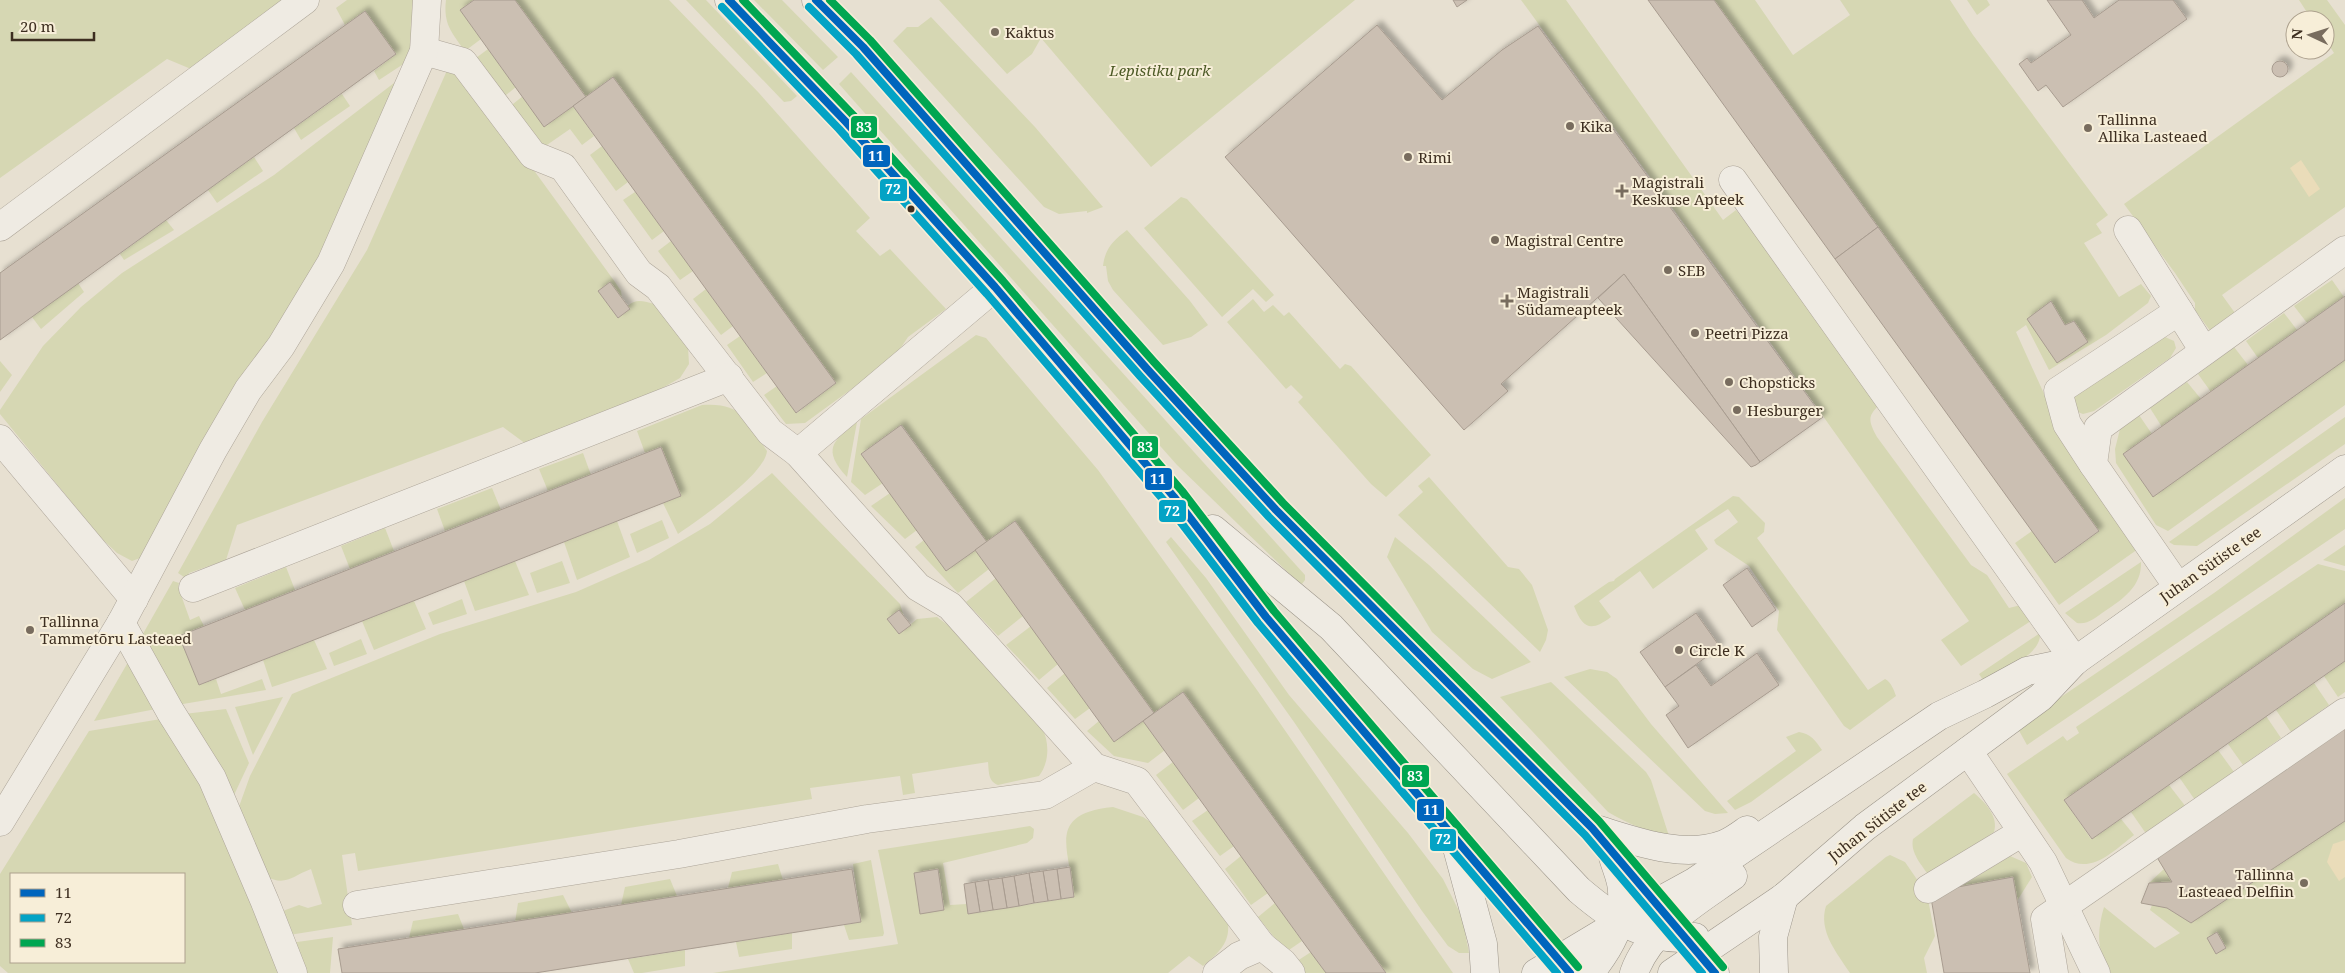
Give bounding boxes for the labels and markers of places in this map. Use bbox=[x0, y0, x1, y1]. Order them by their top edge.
place label: Kaktus bbox=[1005, 22, 1055, 42]
marker: Kaktus bbox=[989, 26, 1001, 38]
place label: Tallinna Allika Lasteaed bbox=[2098, 109, 2207, 146]
place label: Kika bbox=[1580, 116, 1613, 136]
marker: Kika bbox=[1564, 120, 1576, 132]
marker: Tallinna Allika Lasteaed bbox=[2082, 122, 2094, 134]
place label: Rimi bbox=[1418, 147, 1452, 167]
marker: Rimi bbox=[1402, 151, 1414, 163]
place label: Magistrali Keskuse Apteek bbox=[1632, 172, 1744, 209]
marker: Magistrali Keskuse Apteek bbox=[1616, 185, 1628, 197]
unlabelled marker bbox=[906, 204, 916, 214]
place label: Magistral Centre bbox=[1505, 230, 1623, 250]
marker: Magistral Centre bbox=[1489, 234, 1501, 246]
place label: SEB bbox=[1678, 260, 1705, 280]
marker: SEB bbox=[1662, 264, 1674, 276]
place label: Magistrali Südameapteek bbox=[1517, 282, 1623, 319]
marker: Magistrali Südameapteek bbox=[1501, 295, 1513, 307]
place label: Peetri Pizza bbox=[1705, 323, 1789, 343]
marker: Peetri Pizza bbox=[1689, 327, 1701, 339]
place label: Chopsticks bbox=[1739, 372, 1816, 392]
marker: Chopsticks bbox=[1723, 376, 1735, 388]
place label: Hesburger bbox=[1747, 400, 1823, 420]
marker: Hesburger bbox=[1731, 404, 1743, 416]
place label: Tallinna Tammetõru Lasteaed bbox=[40, 611, 192, 648]
marker: Tallinna Tammetõru Lasteaed bbox=[24, 624, 36, 636]
place label: Circle K bbox=[1689, 640, 1745, 660]
marker: Circle K bbox=[1673, 644, 1685, 656]
place label: Tallinna Lasteaed Delfiin bbox=[2179, 864, 2294, 901]
marker: Tallinna Lasteaed Delfiin bbox=[2298, 877, 2310, 889]

